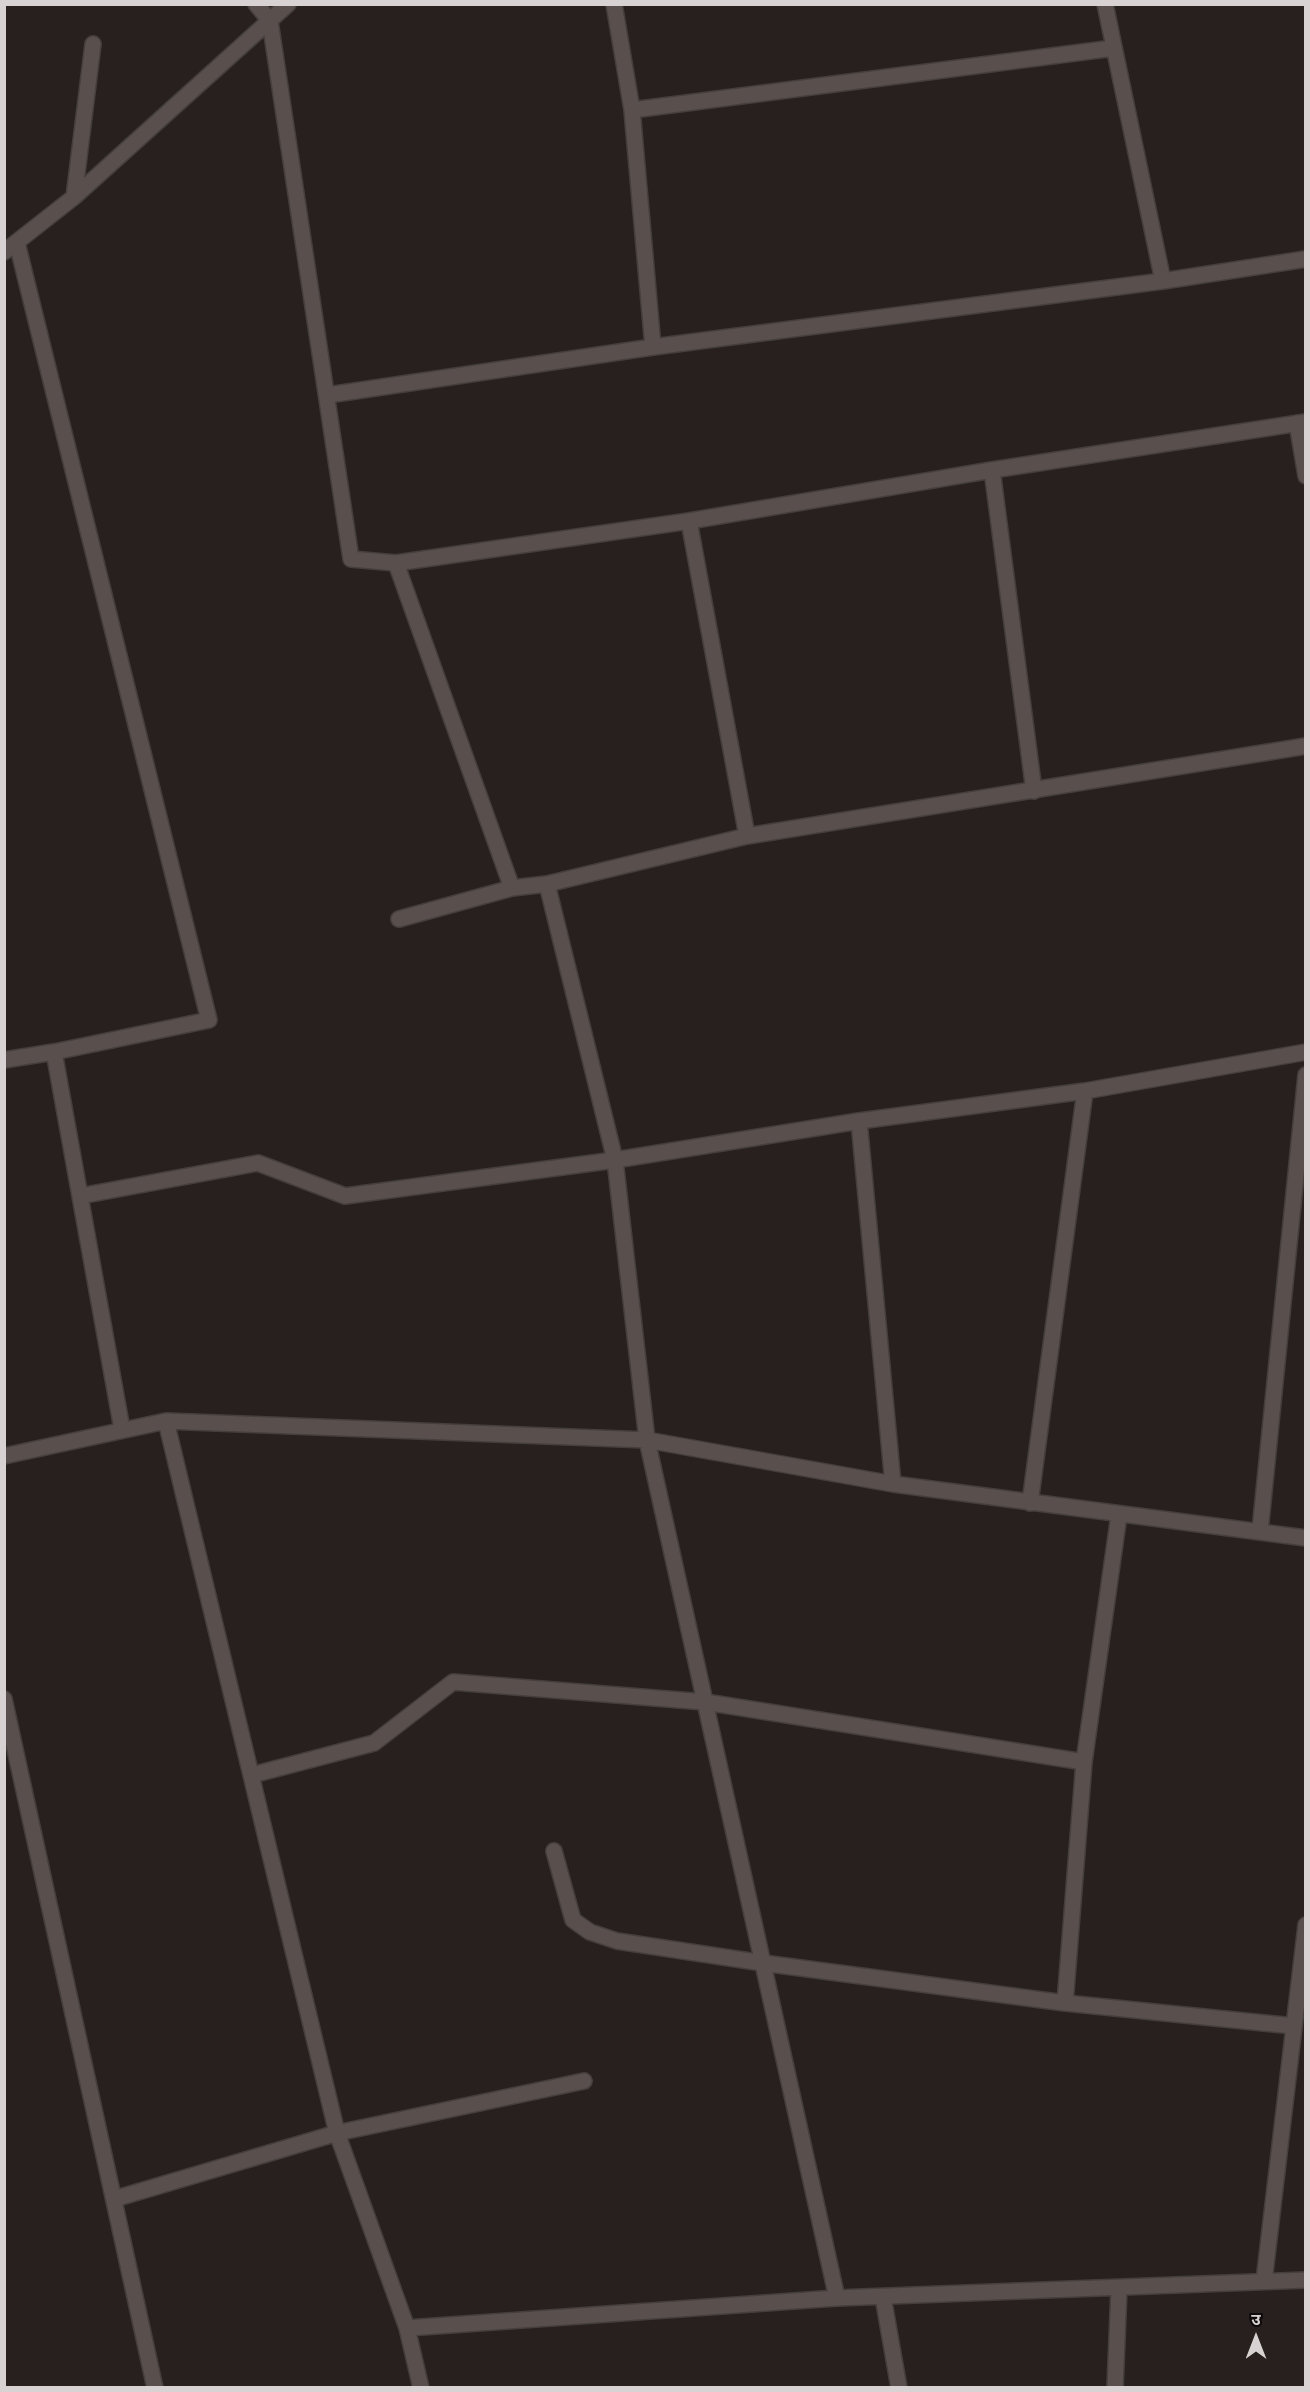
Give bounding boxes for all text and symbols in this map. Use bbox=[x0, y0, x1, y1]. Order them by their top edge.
north arrow bbox=[1226, 2308, 1286, 2368]
text: उ bbox=[1251, 2310, 1261, 2329]

